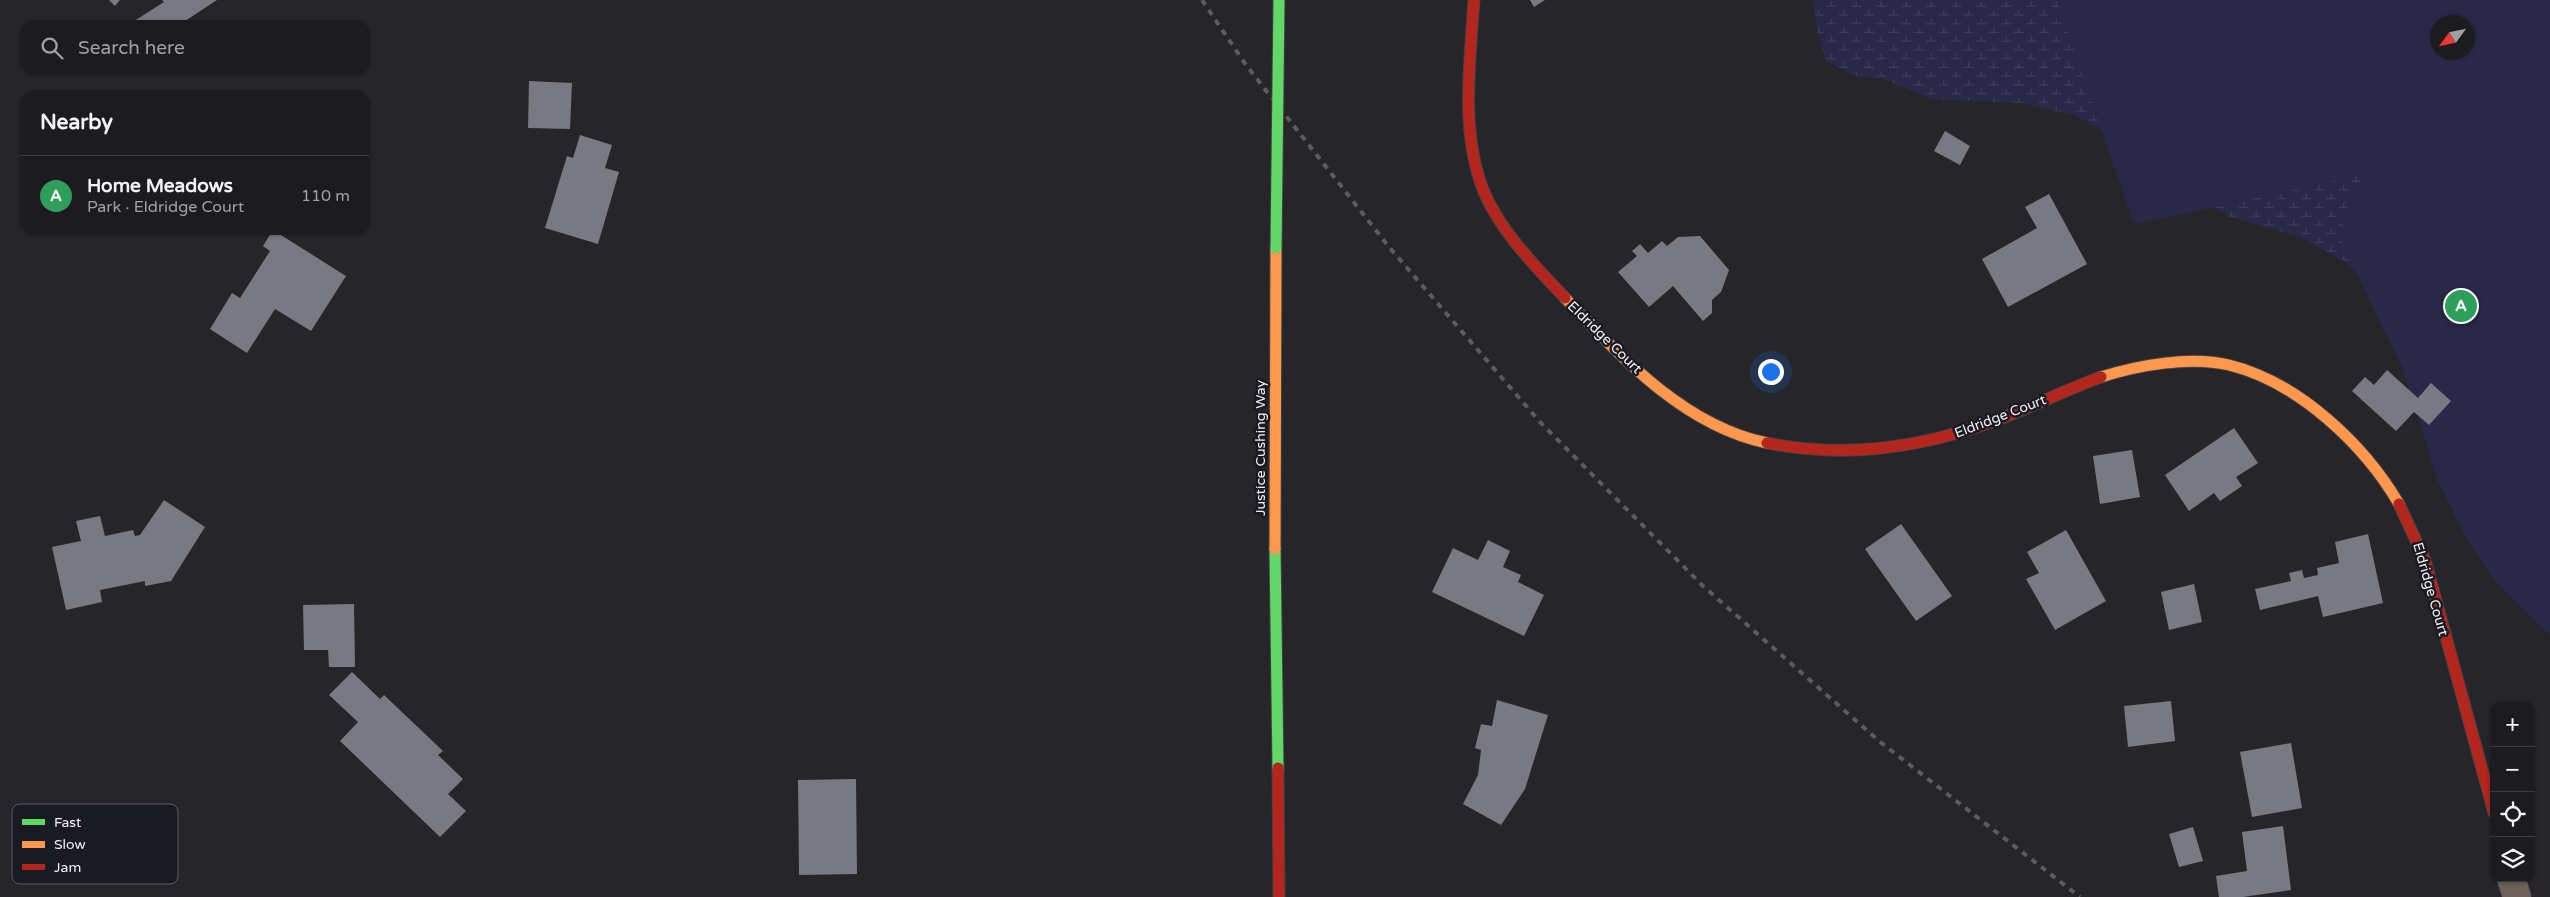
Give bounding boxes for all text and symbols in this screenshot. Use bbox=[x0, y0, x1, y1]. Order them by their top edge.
north arrow bbox=[2430, 15, 2475, 60]
search box bbox=[20, 20, 370, 75]
icon: search bbox=[38, 34, 66, 62]
text: Search here bbox=[78, 37, 185, 59]
text: Nearby bbox=[40, 110, 113, 135]
text: Home Meadows bbox=[87, 175, 233, 197]
text: A bbox=[50, 186, 62, 206]
text: 110 m bbox=[301, 186, 350, 206]
text: Park · Eldridge Court bbox=[87, 197, 244, 217]
pin: A bbox=[2445, 287, 2477, 325]
street label: Eldridge Court bbox=[1564, 298, 1646, 377]
your location bbox=[1758, 359, 1784, 385]
street label: Justice Cushing Way bbox=[1252, 379, 1269, 516]
street label: Eldridge Court bbox=[1952, 391, 2049, 442]
street label: Eldridge Court bbox=[2409, 540, 2452, 639]
map controls bbox=[2490, 702, 2535, 882]
button: + bbox=[2490, 702, 2535, 747]
button: − bbox=[2490, 747, 2535, 792]
button: locate bbox=[2490, 792, 2535, 837]
legend bbox=[12, 804, 178, 884]
text: Fast bbox=[54, 814, 82, 831]
text: Slow bbox=[54, 836, 86, 853]
button: layers bbox=[2490, 837, 2535, 882]
text: Jam bbox=[54, 859, 81, 876]

